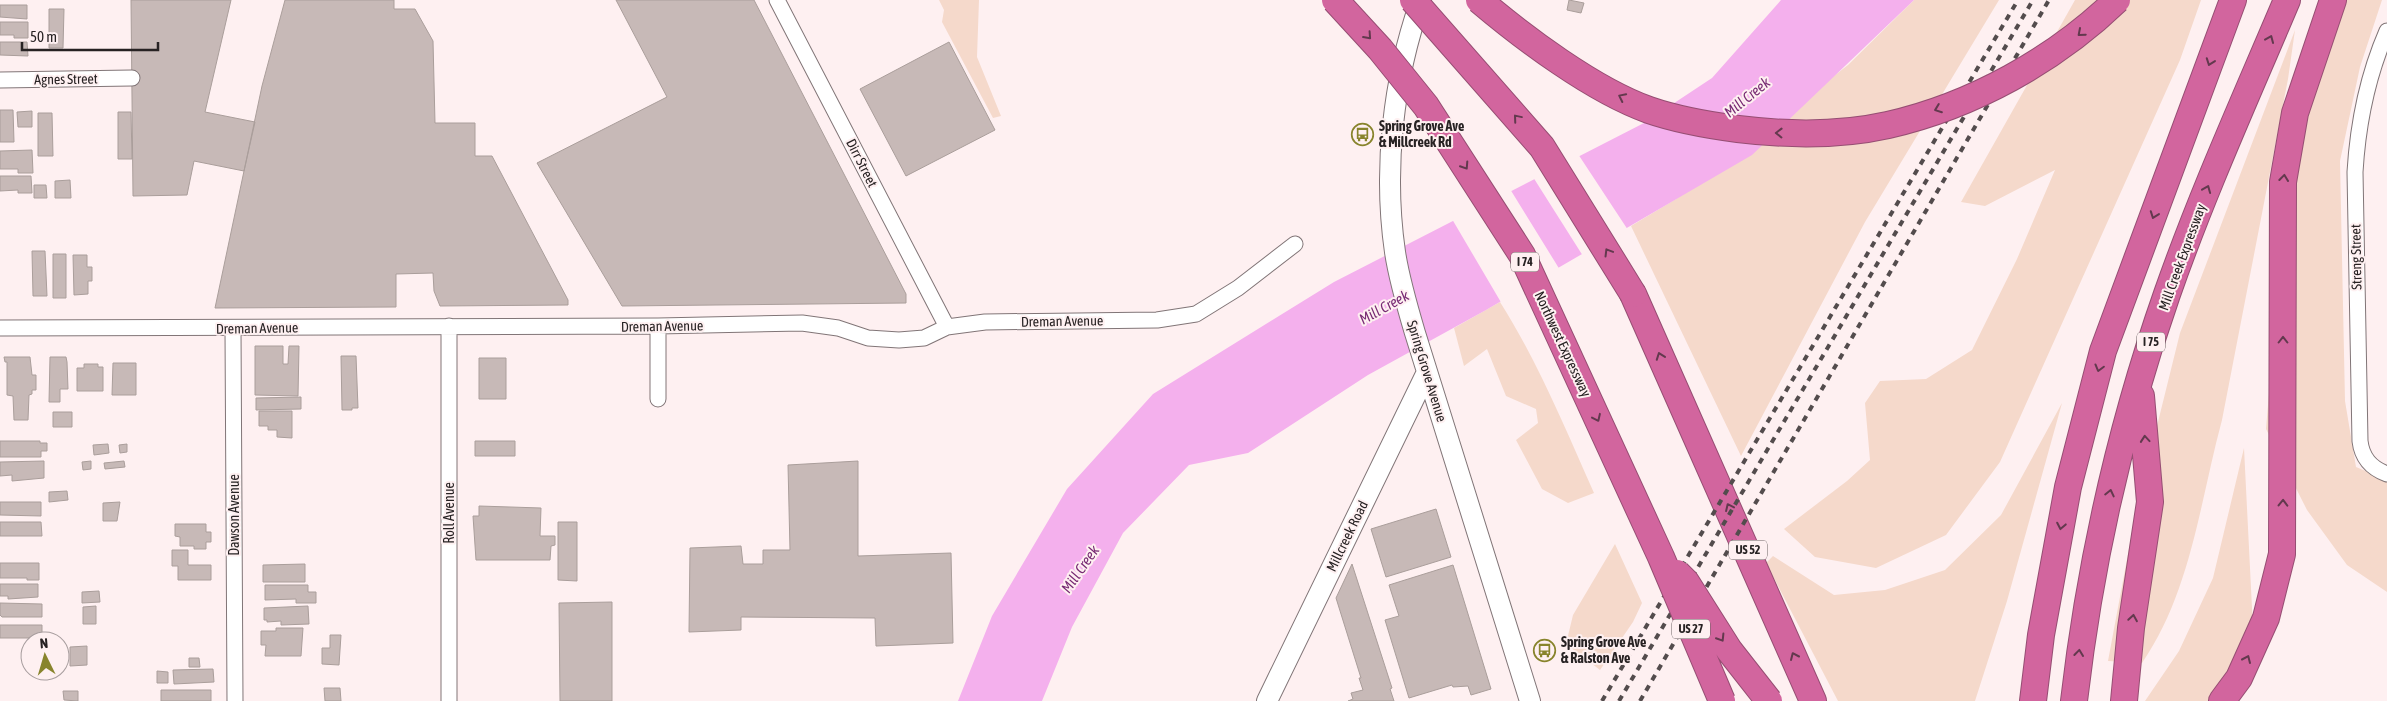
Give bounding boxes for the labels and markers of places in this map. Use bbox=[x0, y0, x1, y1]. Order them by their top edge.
place label: Spring Grove Ave & Millcreek Rd bbox=[1379, 118, 1464, 150]
bus stop icon: Spring Grove Ave & Millcreek Rd bbox=[1351, 122, 1375, 146]
place label: Spring Grove Ave & Ralston Ave bbox=[1561, 634, 1646, 666]
bus stop icon: Spring Grove Ave & Ralston Ave bbox=[1533, 638, 1557, 662]

